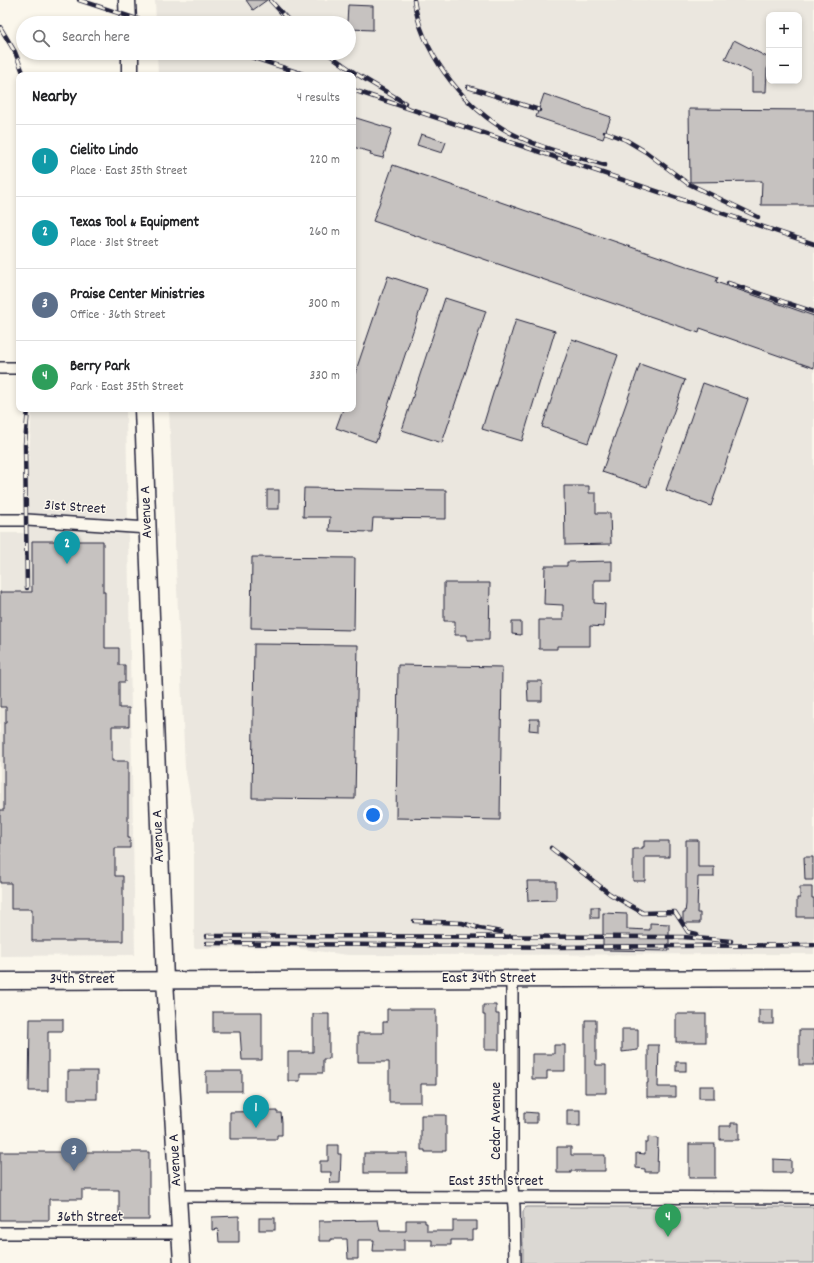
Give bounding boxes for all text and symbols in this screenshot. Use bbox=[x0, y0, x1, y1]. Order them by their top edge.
map controls bbox=[766, 12, 802, 84]
button: + bbox=[766, 12, 802, 48]
search box bbox=[16, 16, 356, 60]
icon: search bbox=[30, 27, 52, 49]
text: Search here bbox=[62, 27, 130, 49]
button: − bbox=[766, 48, 802, 84]
text: Nearby bbox=[32, 86, 76, 110]
text: 4 results bbox=[297, 89, 340, 108]
text: Cielito Lindo bbox=[70, 140, 138, 162]
text: 1 bbox=[44, 151, 46, 170]
text: 220 m bbox=[310, 151, 340, 170]
text: Place · East 35th Street bbox=[70, 162, 187, 181]
text: Texas Tool & Equipment bbox=[70, 212, 199, 234]
text: 2 bbox=[42, 223, 48, 242]
text: 260 m bbox=[309, 223, 340, 242]
text: Place · 31st Street bbox=[70, 234, 158, 253]
text: Praise Center Ministries bbox=[70, 284, 205, 306]
text: 3 bbox=[42, 295, 48, 314]
text: 300 m bbox=[308, 295, 340, 314]
text: Office · 36th Street bbox=[70, 306, 166, 325]
text: Berry Park bbox=[70, 356, 130, 378]
text: 4 bbox=[42, 367, 48, 386]
text: 330 m bbox=[309, 367, 340, 386]
text: Park · East 35th Street bbox=[70, 378, 183, 397]
street label: Avenue A bbox=[135, 485, 159, 539]
street label: 31st Street bbox=[43, 495, 107, 521]
pin: 2 bbox=[54, 531, 80, 564]
your location bbox=[363, 805, 383, 825]
street label: Avenue A bbox=[147, 809, 171, 863]
street label: East 34th Street bbox=[442, 968, 537, 990]
street label: 34th Street bbox=[49, 969, 115, 991]
street label: Cedar Avenue bbox=[486, 1082, 508, 1160]
pin: 1 bbox=[243, 1095, 269, 1128]
street label: Avenue A bbox=[164, 1133, 188, 1187]
pin: 3 bbox=[61, 1138, 87, 1171]
street label: East 35th Street bbox=[448, 1171, 544, 1193]
pin: 4 bbox=[655, 1204, 681, 1237]
street label: 36th Street bbox=[57, 1207, 124, 1229]

